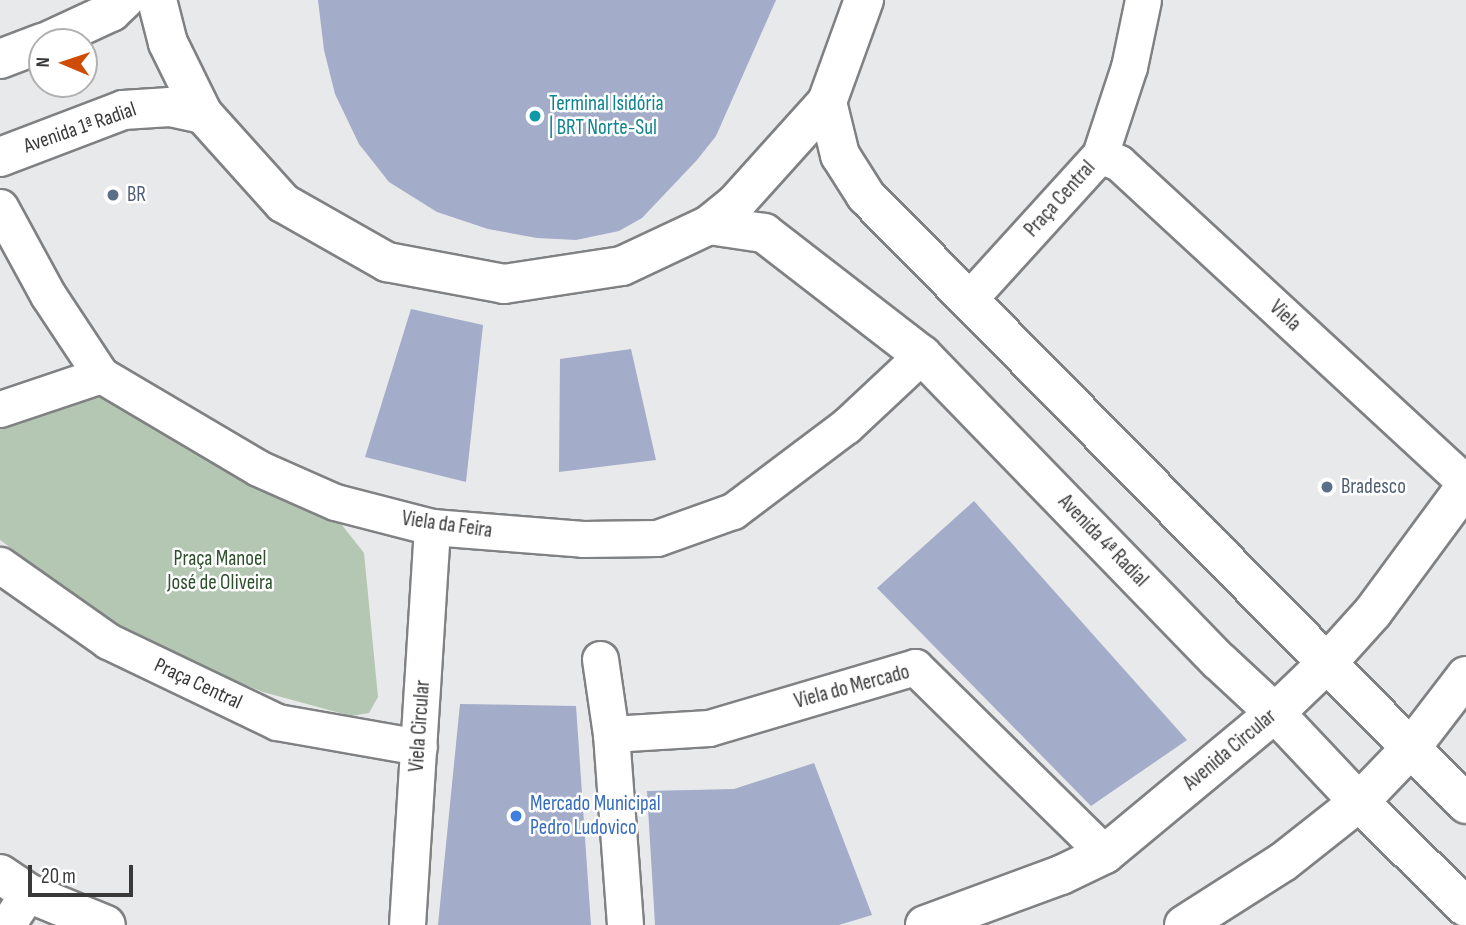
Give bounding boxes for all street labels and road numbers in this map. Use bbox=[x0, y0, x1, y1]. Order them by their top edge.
street label: Avenida 1ª Radial bbox=[20, 97, 140, 159]
street label: Praça Central bbox=[1019, 156, 1101, 242]
street label: Viela bbox=[1264, 295, 1306, 337]
street label: Avenida 4ª Radial bbox=[1053, 490, 1153, 592]
street label: Viela da Feira bbox=[400, 506, 494, 544]
street label: Praça Central bbox=[150, 653, 246, 715]
street label: Viela do Mercado bbox=[792, 660, 912, 714]
street label: Viela Circular bbox=[404, 679, 436, 773]
street label: Avenida Circular bbox=[1179, 704, 1281, 796]

